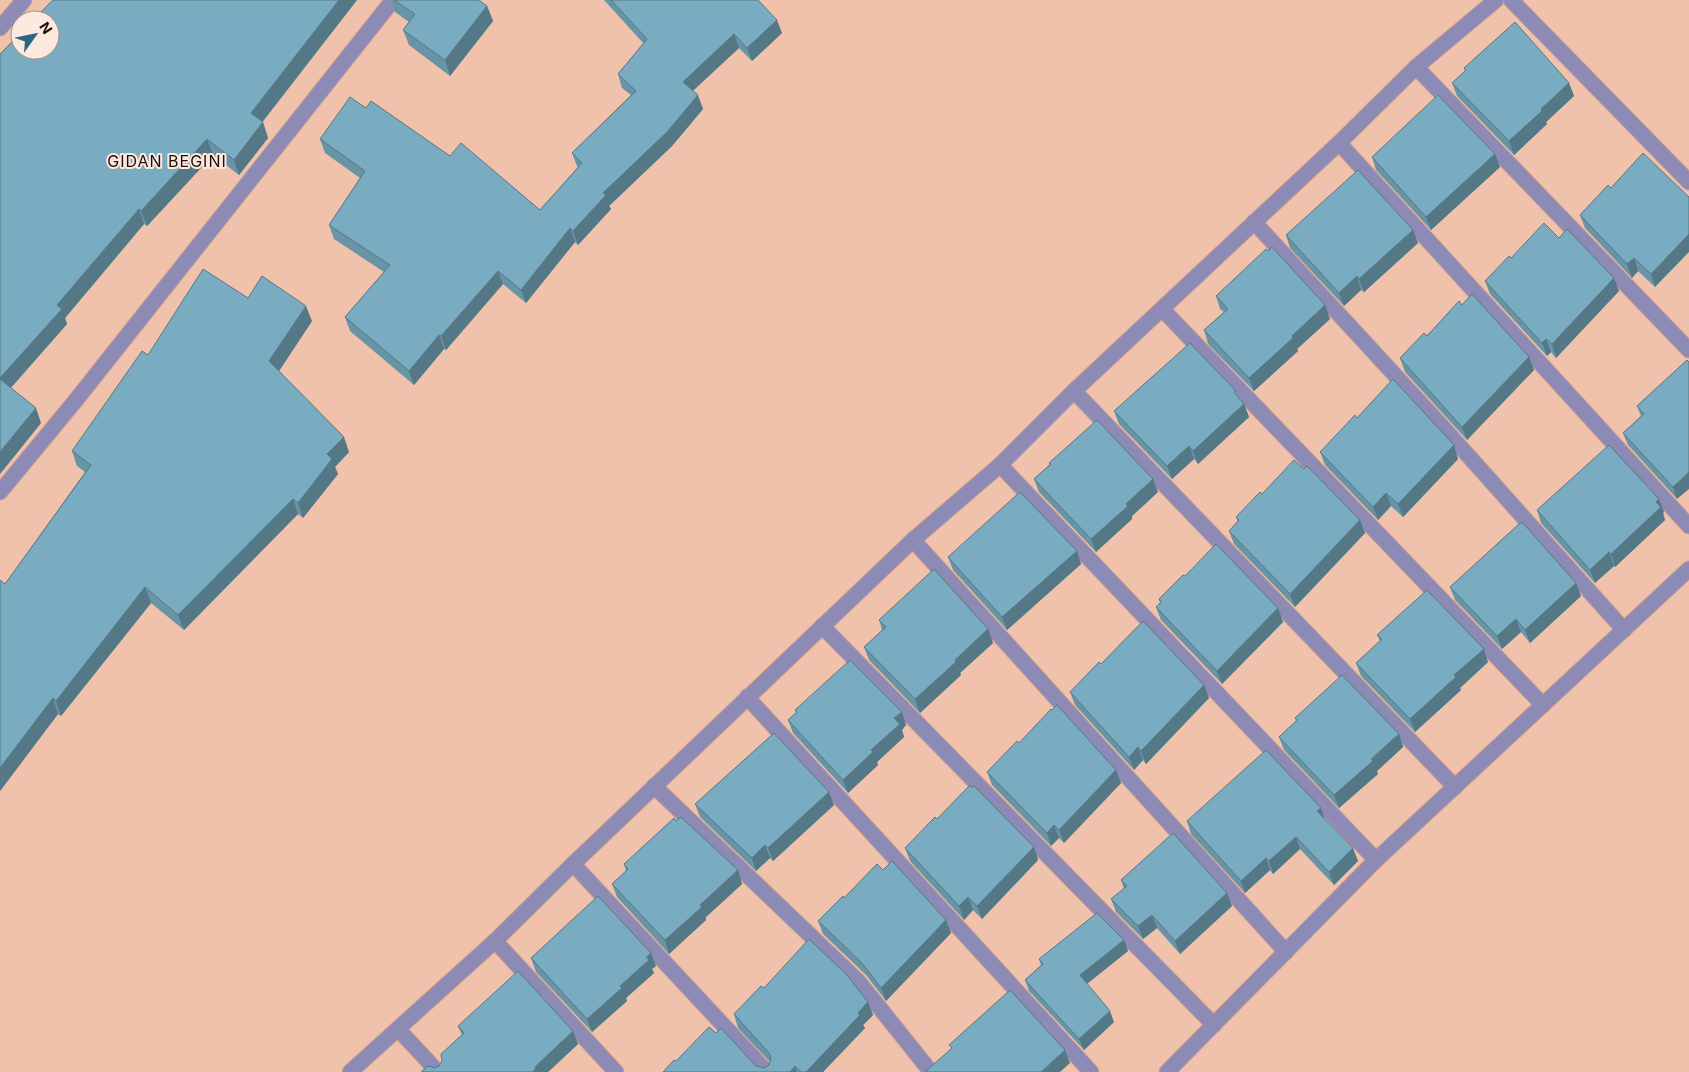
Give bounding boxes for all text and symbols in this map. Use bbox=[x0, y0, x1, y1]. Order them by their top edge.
north arrow bbox=[10, 10, 60, 60]
text: N bbox=[36, 19, 56, 37]
district label: GIDAN BEGINI bbox=[107, 151, 227, 171]

